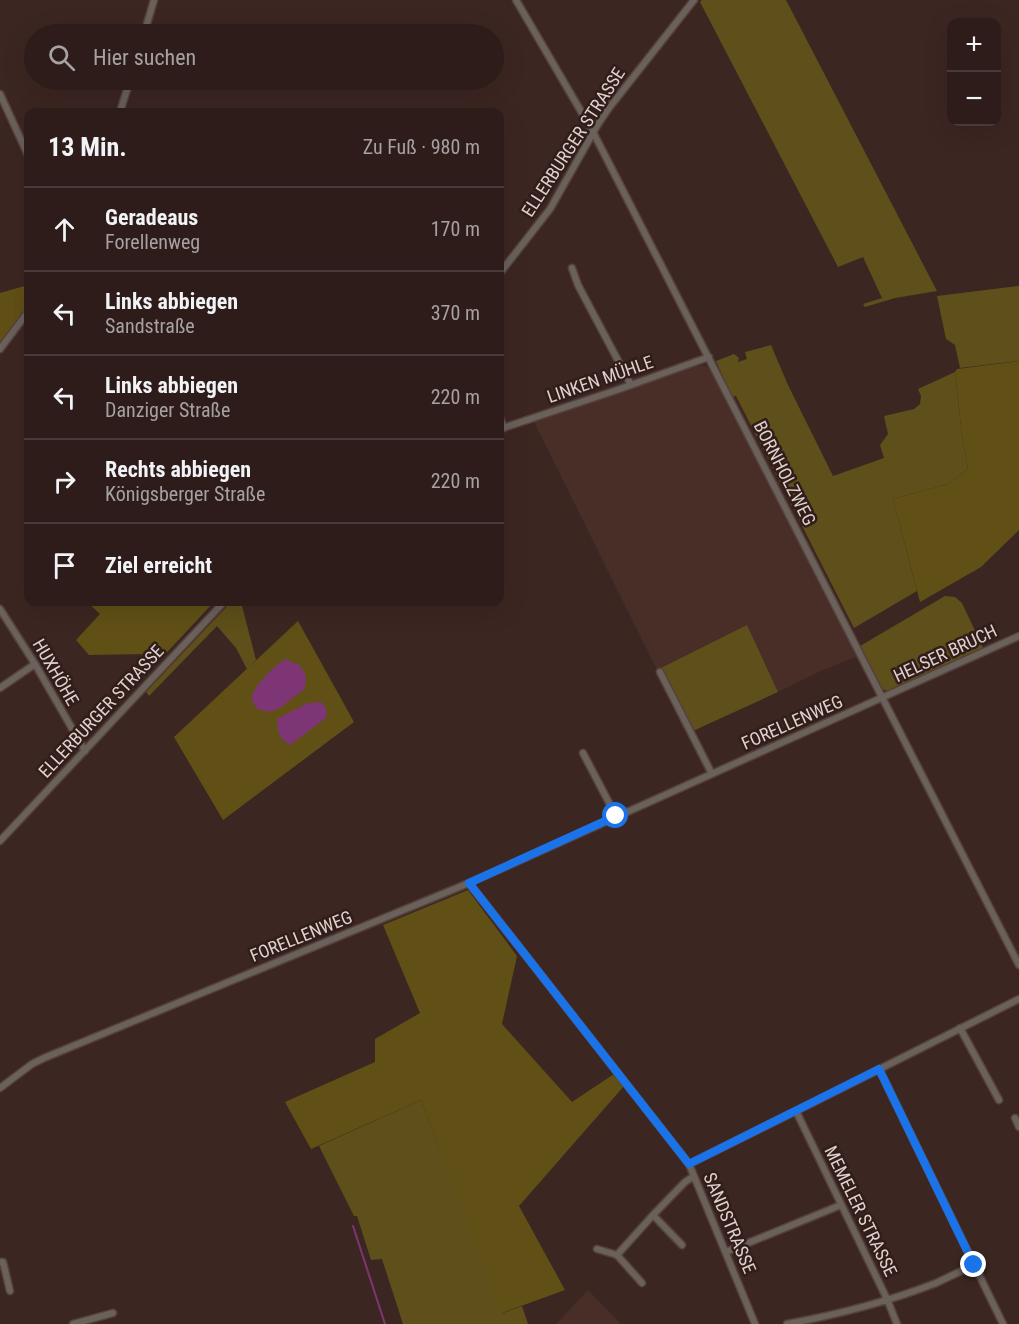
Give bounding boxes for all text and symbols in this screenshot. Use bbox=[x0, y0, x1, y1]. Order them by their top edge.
map controls bbox=[947, 18, 1001, 126]
button: + bbox=[947, 18, 1001, 72]
search box bbox=[24, 24, 504, 90]
icon: search bbox=[45, 41, 78, 74]
text: Hier suchen bbox=[93, 45, 196, 70]
street label: ELLERBURGER STRASSE bbox=[517, 63, 629, 221]
button: − bbox=[947, 72, 1001, 126]
text: 13 Min. bbox=[48, 132, 127, 162]
text: Zu Fuß · 980 m bbox=[363, 135, 480, 159]
text: Geradeaus bbox=[105, 205, 198, 230]
icon: ahead bbox=[48, 213, 81, 246]
text: 170 m bbox=[431, 217, 480, 241]
text: Forellenweg bbox=[105, 230, 200, 254]
text: Links abbiegen bbox=[105, 289, 238, 314]
icon: left bbox=[48, 297, 81, 330]
text: 370 m bbox=[431, 301, 480, 325]
text: Sandstraße bbox=[105, 314, 195, 338]
street label: LINKEN MÜHLE bbox=[544, 351, 656, 407]
text: Links abbiegen bbox=[105, 373, 238, 398]
icon: left bbox=[48, 381, 81, 414]
text: 220 m bbox=[431, 385, 480, 409]
text: Danziger Straße bbox=[105, 398, 230, 422]
street label: BORNHOLZWEG bbox=[750, 417, 820, 529]
text: Rechts abbiegen bbox=[105, 457, 251, 482]
icon: right bbox=[48, 465, 81, 498]
text: 220 m bbox=[431, 469, 480, 493]
text: Königsberger Straße bbox=[105, 482, 265, 506]
icon: arrive bbox=[48, 549, 81, 582]
text: Ziel erreicht bbox=[105, 553, 212, 578]
street label: HELSER BRUCH bbox=[890, 620, 1000, 686]
street label: HUXHÖHE bbox=[29, 635, 83, 709]
street label: ELLERBURGER STRASSE bbox=[34, 640, 168, 782]
street label: FORELLENWEG bbox=[738, 690, 846, 754]
route start bbox=[602, 802, 628, 828]
street label: FORELLENWEG bbox=[247, 906, 355, 966]
street label: MEMELER STRASSE bbox=[820, 1142, 902, 1280]
street label: SANDSTRASSE bbox=[699, 1169, 761, 1277]
route end bbox=[960, 1251, 986, 1277]

